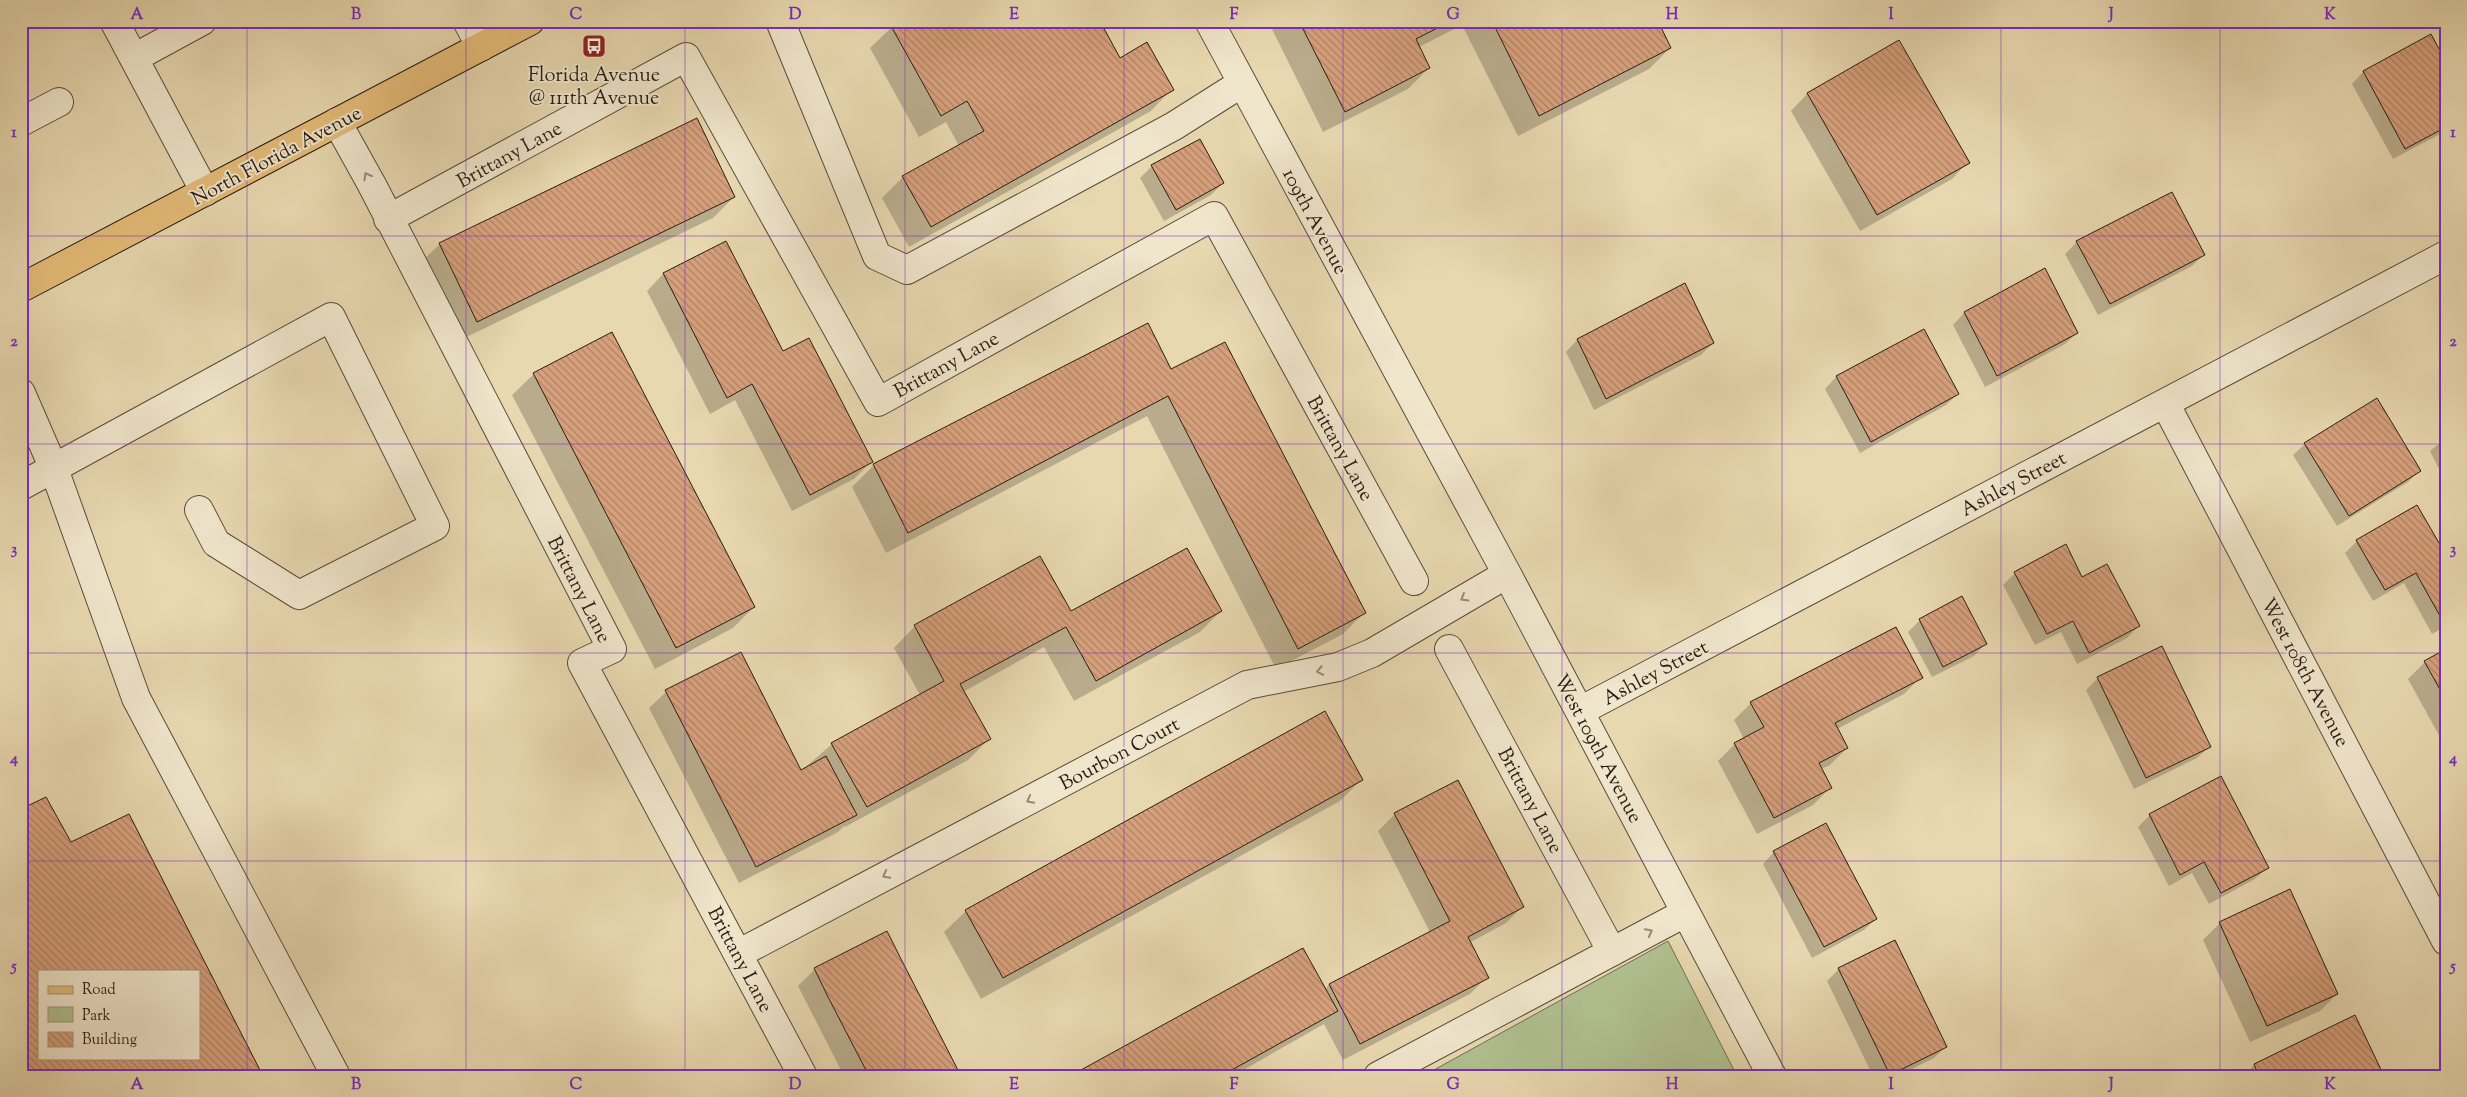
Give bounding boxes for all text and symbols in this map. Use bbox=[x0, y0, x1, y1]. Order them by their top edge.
text: A bbox=[131, 4, 144, 27]
text: B bbox=[351, 4, 361, 27]
text: C bbox=[570, 4, 583, 27]
text: D bbox=[789, 4, 802, 27]
text: E bbox=[1009, 4, 1019, 27]
text: F bbox=[1230, 4, 1239, 27]
text: G bbox=[1446, 4, 1460, 27]
text: H bbox=[1666, 4, 1679, 27]
text: I bbox=[1888, 4, 1894, 27]
text: J bbox=[2107, 4, 2114, 27]
text: K bbox=[2324, 4, 2336, 27]
bus stop icon: Florida Avenue @ 111th Avenue bbox=[581, 33, 607, 59]
place label: Florida Avenue @ 111th Avenue bbox=[528, 62, 660, 114]
street label: North Florida Avenue bbox=[187, 100, 367, 214]
street label: Brittany Lane bbox=[452, 115, 568, 197]
text: 1 bbox=[11, 122, 17, 145]
text: 1 bbox=[2450, 122, 2456, 145]
street label: 109th Avenue bbox=[1274, 164, 1354, 280]
one-way arrow bbox=[363, 172, 373, 181]
street label: Brittany Lane bbox=[889, 325, 1005, 407]
text: 2 bbox=[10, 331, 18, 354]
text: 2 bbox=[2449, 331, 2457, 354]
street label: Brittany Lane bbox=[1298, 391, 1380, 507]
street label: Ashley Street bbox=[1956, 445, 2072, 525]
street label: Brittany Lane bbox=[538, 532, 617, 649]
text: 3 bbox=[11, 539, 18, 562]
text: 3 bbox=[2450, 539, 2457, 562]
one-way arrow bbox=[1461, 592, 1470, 602]
street label: West 108th Avenue bbox=[2252, 593, 2355, 753]
street label: Ashley Street bbox=[1598, 634, 1714, 714]
one-way arrow bbox=[1316, 665, 1325, 675]
street label: West 109th Avenue bbox=[1545, 670, 1648, 829]
street label: Bourbon Court bbox=[1055, 711, 1186, 799]
street label: Brittany Lane bbox=[1489, 743, 1569, 859]
text: 4 bbox=[9, 748, 18, 771]
text: 4 bbox=[2448, 748, 2457, 771]
one-way arrow bbox=[1026, 794, 1035, 804]
one-way arrow bbox=[882, 869, 891, 879]
street label: Brittany Lane bbox=[699, 902, 779, 1018]
one-way arrow bbox=[1643, 928, 1652, 938]
text: 5 bbox=[9, 956, 17, 979]
text: 5 bbox=[2448, 956, 2456, 979]
legend bbox=[38, 970, 200, 1060]
text: Road bbox=[82, 980, 116, 1001]
text: Park bbox=[82, 1006, 111, 1027]
text: Building bbox=[82, 1030, 137, 1051]
text: A bbox=[131, 1074, 144, 1097]
text: B bbox=[351, 1074, 361, 1097]
text: C bbox=[570, 1074, 583, 1097]
text: D bbox=[789, 1074, 802, 1097]
text: E bbox=[1009, 1074, 1019, 1097]
text: F bbox=[1230, 1074, 1239, 1097]
text: G bbox=[1446, 1074, 1460, 1097]
text: H bbox=[1666, 1074, 1679, 1097]
text: I bbox=[1888, 1074, 1894, 1097]
text: J bbox=[2107, 1074, 2114, 1097]
text: K bbox=[2324, 1074, 2336, 1097]

